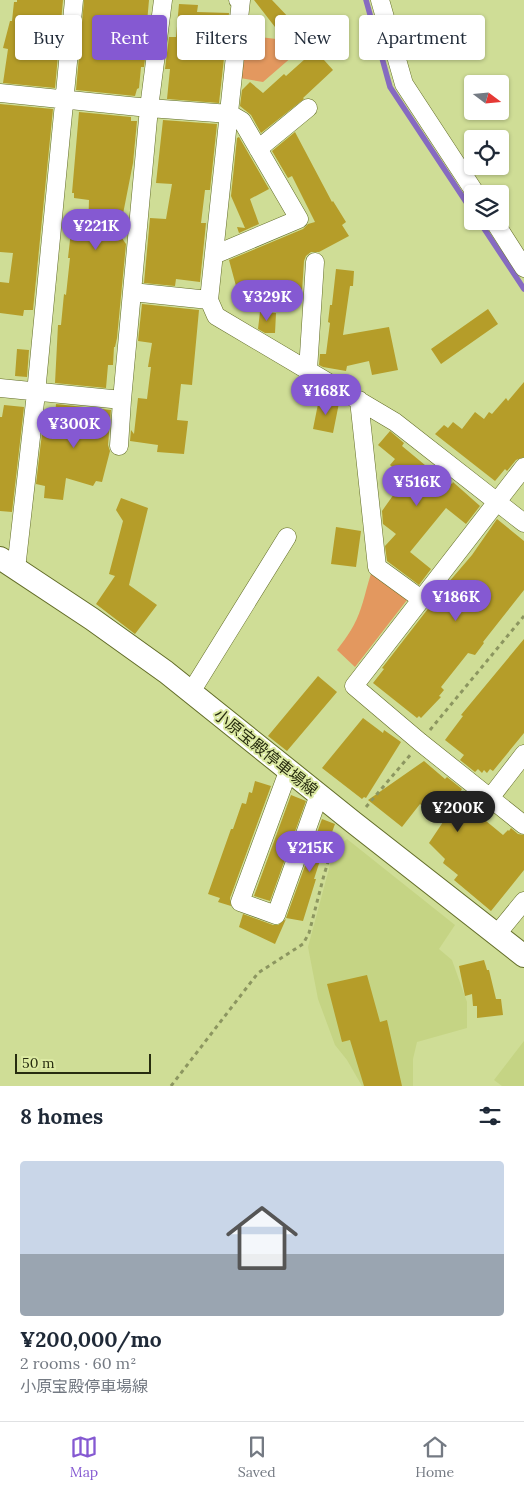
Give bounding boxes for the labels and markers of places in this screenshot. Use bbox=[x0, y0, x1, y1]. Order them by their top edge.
pin: ¥221K bbox=[61, 208, 131, 251]
pin: ¥329K bbox=[232, 280, 302, 322]
pin: ¥168K bbox=[291, 374, 361, 416]
pin: ¥300K bbox=[39, 406, 109, 449]
pin: ¥516K bbox=[382, 464, 452, 507]
pin: ¥186K bbox=[421, 580, 491, 622]
pin: ¥200K bbox=[423, 790, 493, 833]
pin: ¥215K bbox=[275, 830, 345, 873]

